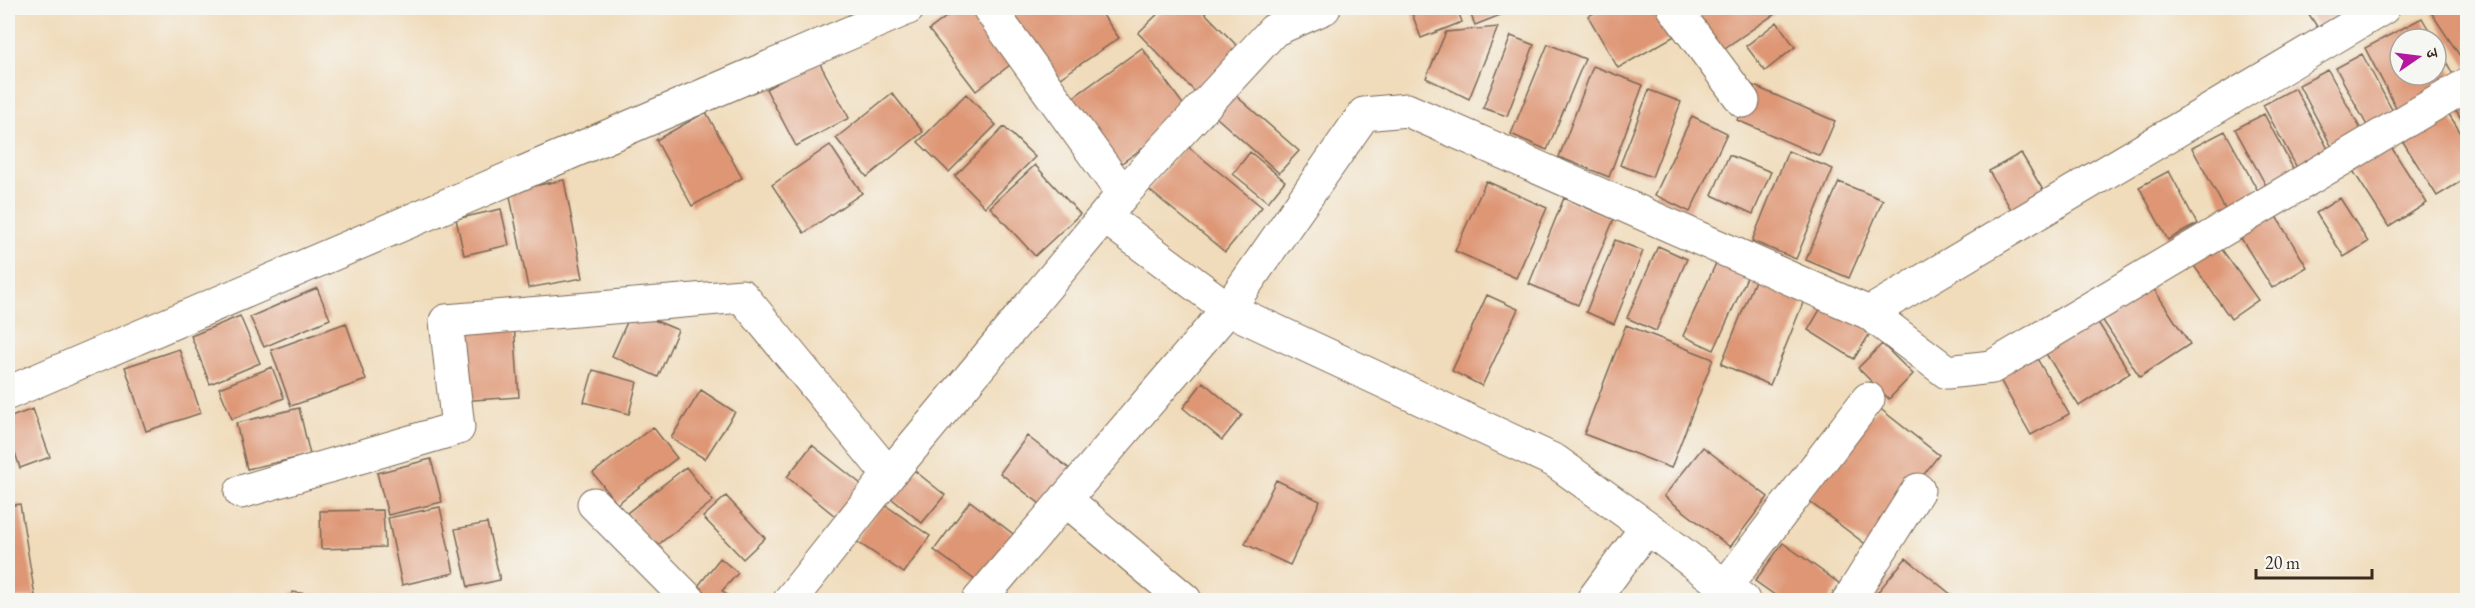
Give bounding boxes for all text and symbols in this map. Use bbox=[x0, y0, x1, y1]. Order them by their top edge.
north arrow bbox=[2388, 27, 2448, 87]
text: उ bbox=[2421, 46, 2444, 62]
scale bar bbox=[2256, 542, 2372, 580]
text: 20 m bbox=[2265, 551, 2300, 574]

